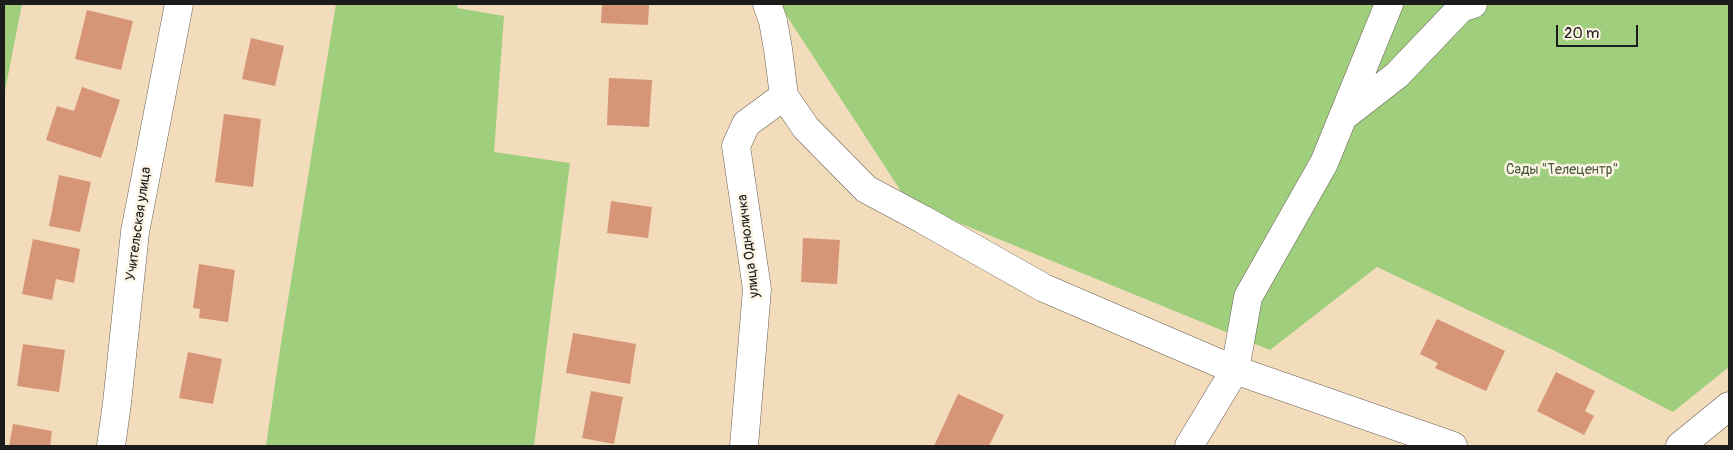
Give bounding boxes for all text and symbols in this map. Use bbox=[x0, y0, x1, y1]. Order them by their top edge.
scale bar bbox=[1558, 15, 1640, 47]
text: 20 m bbox=[1564, 24, 1599, 43]
park label: Сады "Телецентр" bbox=[1506, 162, 1618, 178]
street label: Учительская улица bbox=[123, 166, 155, 282]
street label: улица Одноличка bbox=[734, 193, 764, 299]

